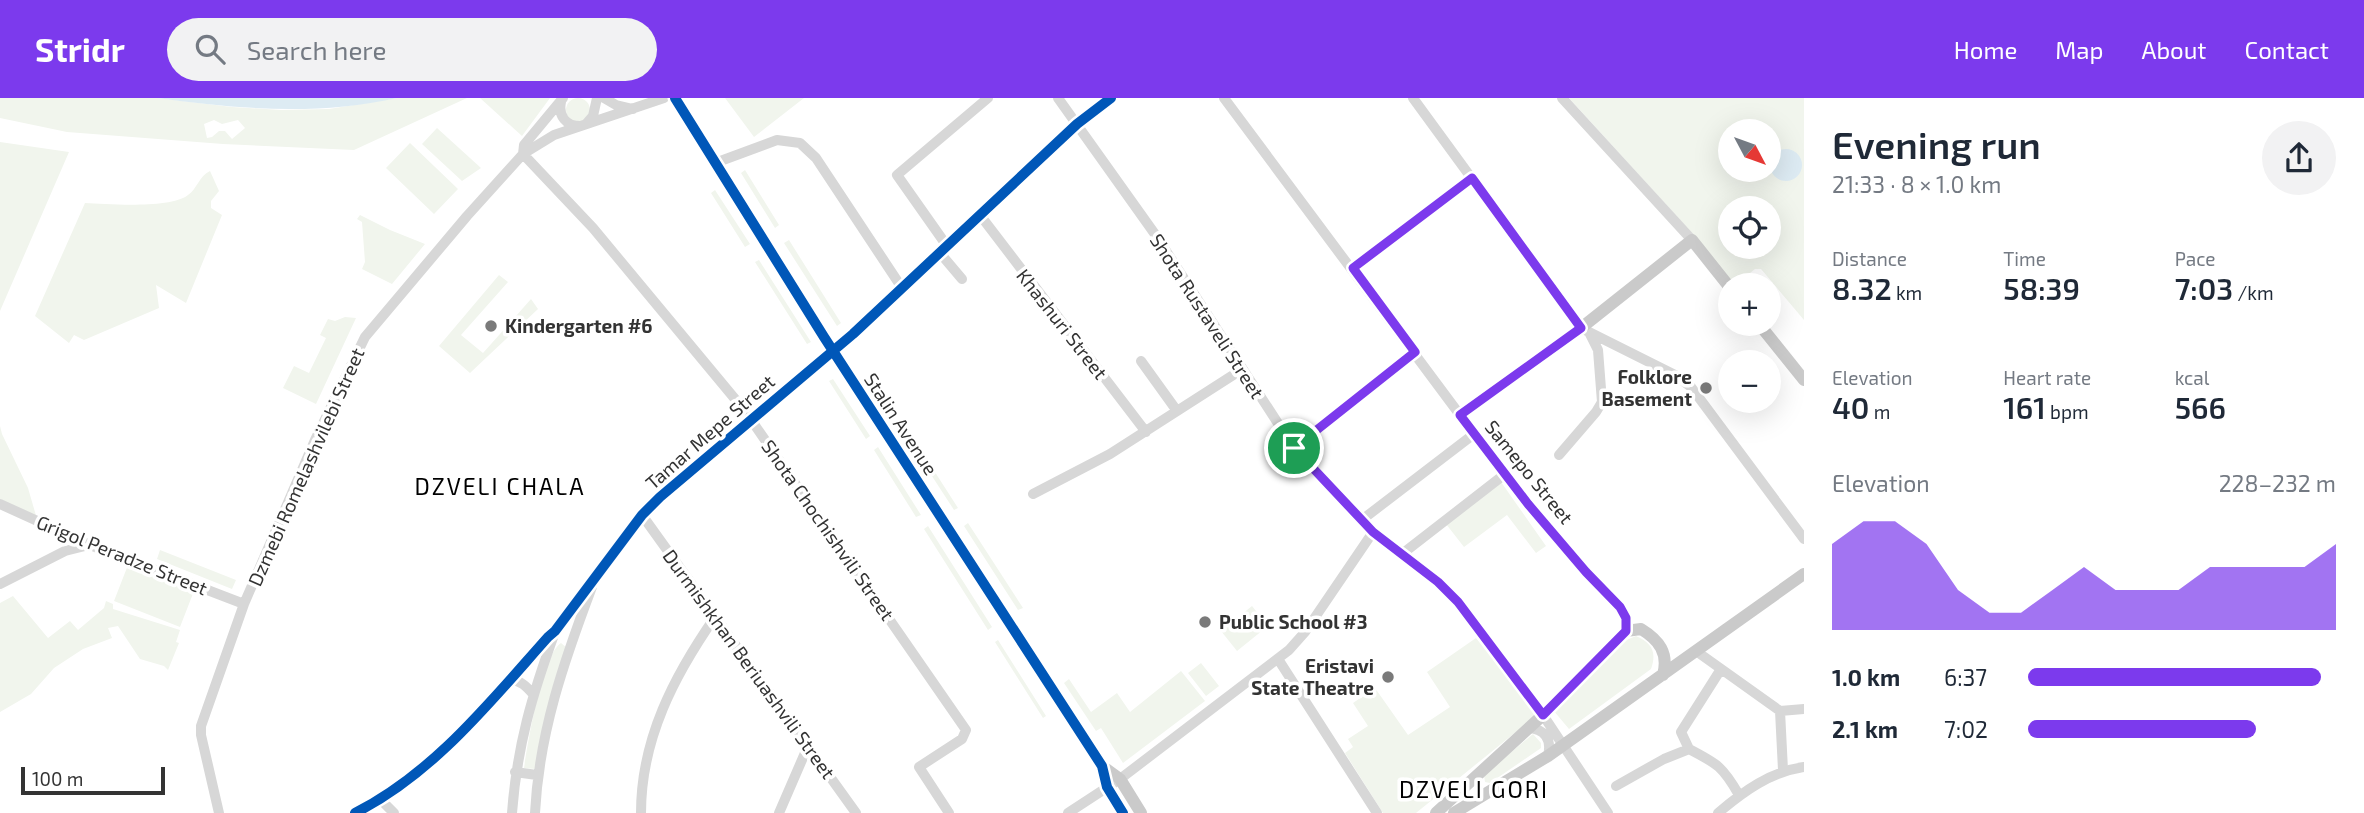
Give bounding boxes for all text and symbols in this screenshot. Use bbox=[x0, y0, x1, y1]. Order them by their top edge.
search box bbox=[167, 18, 657, 81]
text: Stridr bbox=[35, 29, 125, 69]
icon: search bbox=[191, 30, 229, 68]
text: Search here bbox=[247, 34, 386, 65]
text: Home bbox=[1954, 35, 2017, 64]
text: Map bbox=[2055, 35, 2103, 64]
text: About bbox=[2141, 35, 2207, 64]
text: Contact bbox=[2245, 35, 2329, 64]
north arrow bbox=[1718, 119, 1782, 182]
map controls bbox=[1718, 119, 1781, 413]
text: Evening run bbox=[1832, 121, 2041, 167]
button: share bbox=[2262, 121, 2336, 195]
text: 21:33 · 8 × 1.0 km bbox=[1832, 170, 2001, 198]
button: locate bbox=[1718, 196, 1781, 259]
street label: Shota Rustaveli Street bbox=[1146, 229, 1269, 402]
text: Distance bbox=[1832, 247, 1907, 270]
text: Time bbox=[2003, 247, 2046, 270]
text: Pace bbox=[2175, 247, 2216, 270]
street label: Khashuri Street bbox=[1012, 264, 1113, 383]
text: 8.32 bbox=[1832, 270, 1892, 306]
text: 58:39 bbox=[2003, 270, 2080, 306]
text: 7:03 bbox=[2175, 270, 2233, 306]
button: + bbox=[1718, 273, 1781, 336]
text: km bbox=[1892, 281, 1922, 304]
text: /km bbox=[2233, 281, 2274, 304]
place label: Kindergarten #6 bbox=[505, 314, 653, 337]
marker: Kindergarten #6 bbox=[483, 318, 499, 334]
street label: Dzmebi Romelashvilebi Street bbox=[243, 344, 369, 589]
button: − bbox=[1718, 350, 1781, 413]
place label: Folklore Basement bbox=[1602, 365, 1692, 410]
text: Elevation bbox=[1832, 366, 1913, 389]
text: Heart rate bbox=[2003, 366, 2091, 389]
text: kcal bbox=[2175, 366, 2209, 389]
street label: Stalin Avenue bbox=[860, 368, 943, 479]
street label: Tamar Mepe Street bbox=[640, 369, 779, 494]
marker: Folklore Basement bbox=[1698, 380, 1714, 396]
text: 40 bbox=[1832, 389, 1869, 425]
text: 161 bbox=[2003, 389, 2046, 425]
text: 566 bbox=[2175, 389, 2226, 425]
text: m bbox=[1869, 400, 1890, 423]
text: bpm bbox=[2046, 400, 2089, 423]
street label: Samepo Street bbox=[1481, 415, 1578, 528]
pin bbox=[1264, 418, 1324, 478]
icon: arrive bbox=[1275, 429, 1313, 467]
street label: Shota Chochishvili Street bbox=[757, 435, 899, 624]
text: Elevation bbox=[1832, 469, 1930, 497]
text: 228–232 m bbox=[2219, 469, 2336, 497]
district label: DZVELI CHALA bbox=[415, 472, 585, 500]
street label: Grigol Peradze Street bbox=[33, 510, 211, 599]
street label: Durmishkhan Beriuashvili Street bbox=[658, 544, 840, 783]
place label: Public School #3 bbox=[1219, 610, 1367, 633]
marker: Public School #3 bbox=[1197, 614, 1213, 630]
place label: Eristavi State Theatre bbox=[1251, 654, 1374, 699]
text: 1.0 km bbox=[1832, 663, 1900, 691]
text: 6:37 bbox=[1944, 663, 1987, 691]
marker: Eristavi State Theatre bbox=[1380, 669, 1396, 685]
text: 2.1 km bbox=[1832, 715, 1898, 743]
text: 7:02 bbox=[1944, 715, 1988, 743]
scale bar bbox=[21, 764, 164, 796]
text: 100 m bbox=[32, 767, 83, 790]
district label: DZVELI GORI bbox=[1399, 775, 1549, 803]

